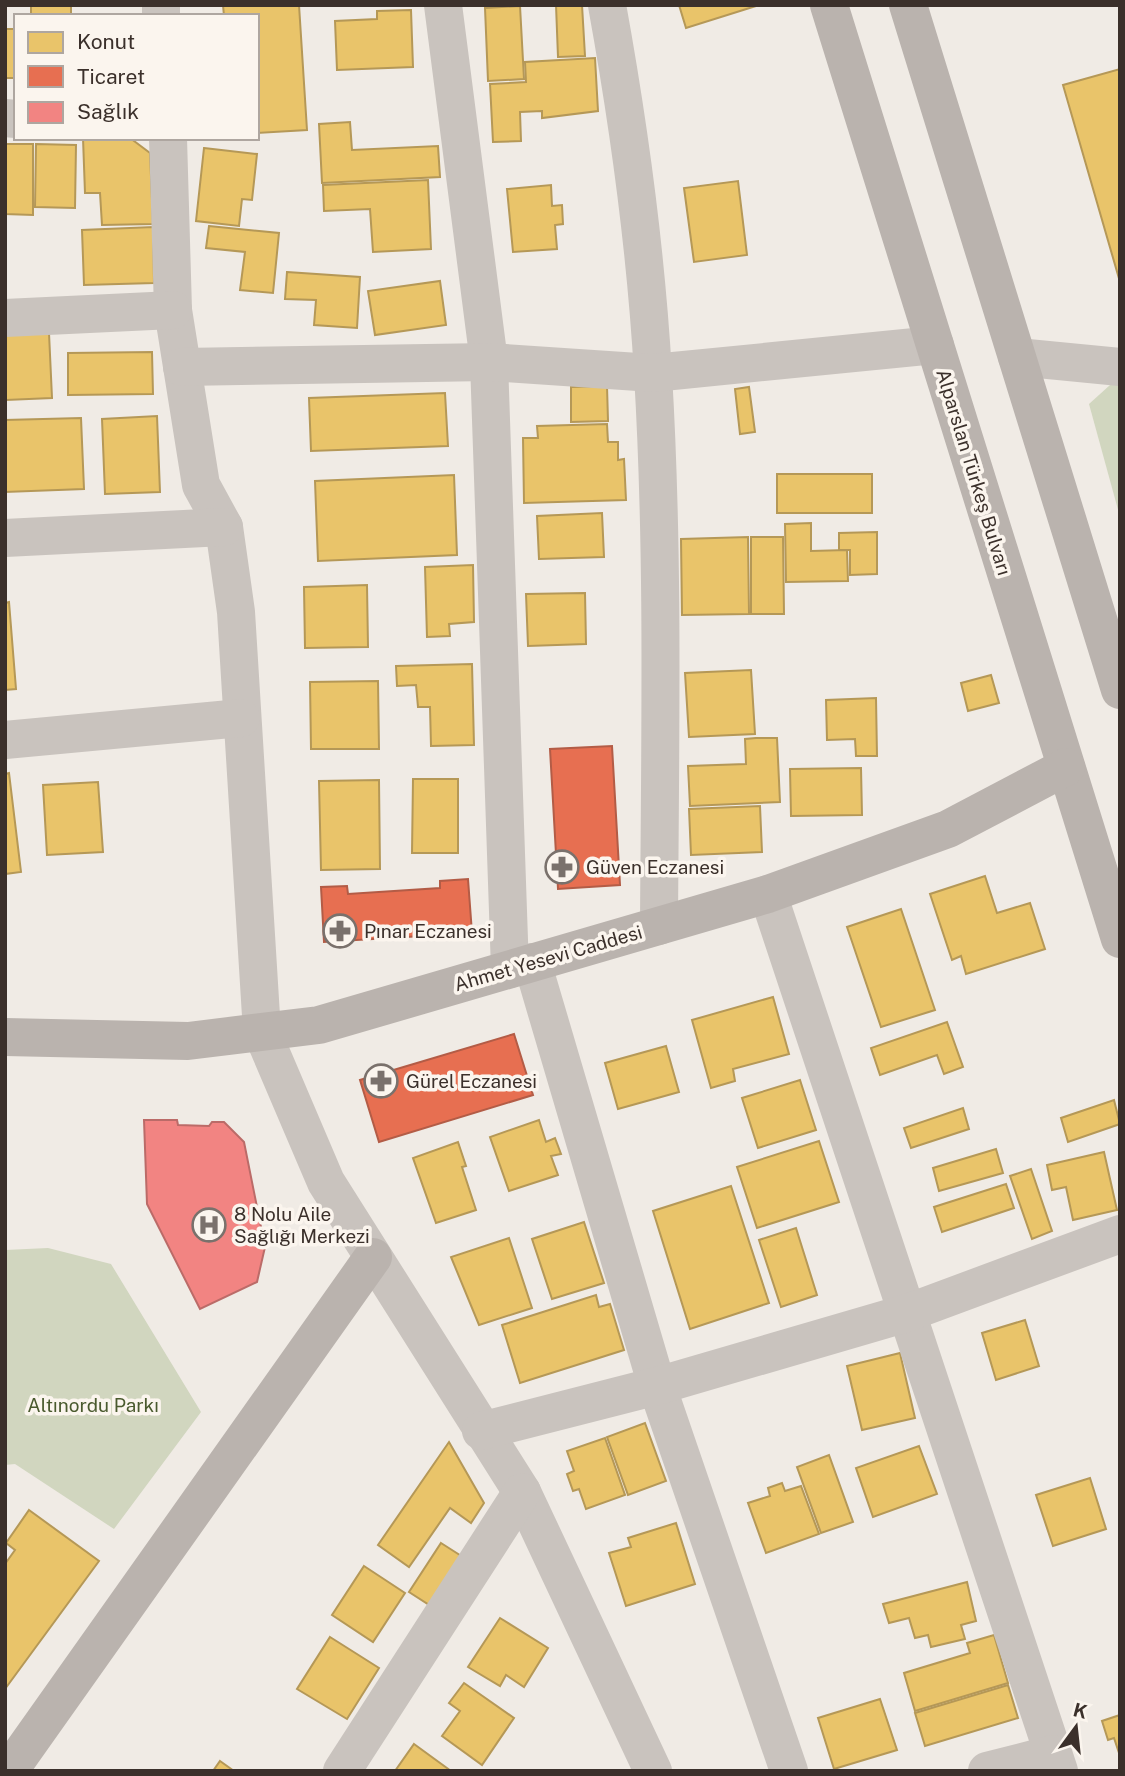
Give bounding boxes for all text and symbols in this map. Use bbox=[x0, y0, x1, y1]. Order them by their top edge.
legend bbox=[14, 14, 259, 140]
text: Konut bbox=[77, 29, 135, 54]
text: Ticaret bbox=[77, 64, 145, 89]
text: Sağlık bbox=[77, 99, 139, 124]
street label: Alparslan Türkeş Bulvarı bbox=[932, 366, 1016, 578]
pharmacy icon: Güven Eczanesi bbox=[543, 848, 581, 886]
place label: Güven Eczanesi bbox=[586, 856, 724, 878]
pharmacy icon: Pınar Eczanesi bbox=[321, 912, 359, 950]
place label: Pınar Eczanesi bbox=[364, 920, 492, 942]
street label: Ahmet Yesevi Caddesi bbox=[451, 921, 645, 995]
pharmacy icon: Gürel Eczanesi bbox=[362, 1062, 400, 1100]
place label: Gürel Eczanesi bbox=[406, 1070, 537, 1092]
place label: 8 Nolu Aile Sağlığı Merkezi bbox=[234, 1203, 370, 1247]
hospital icon: 8 Nolu Aile Sağlığı Merkezi bbox=[190, 1206, 228, 1244]
park label: Altınordu Parkı bbox=[27, 1394, 159, 1416]
north arrow bbox=[1041, 1692, 1111, 1762]
text: K bbox=[1071, 1698, 1090, 1723]

